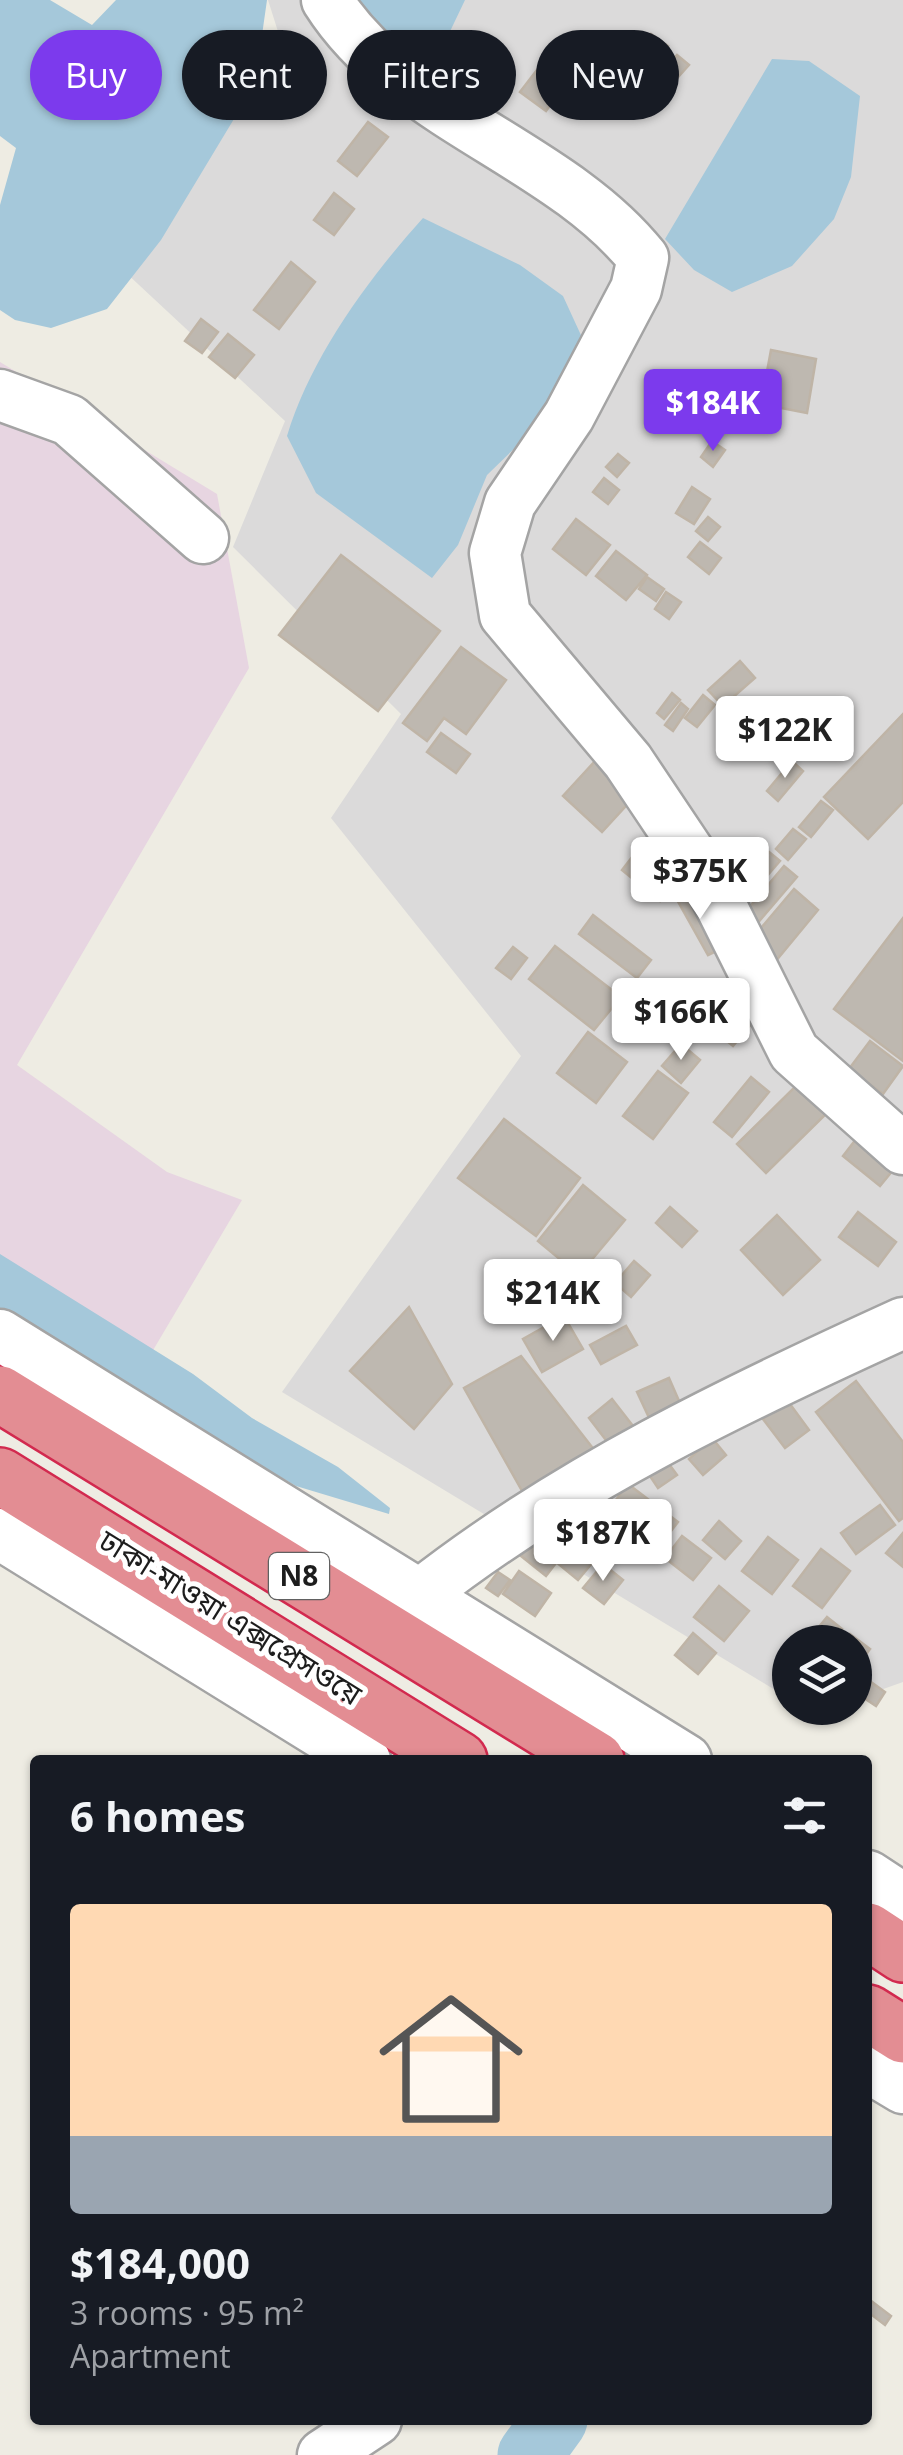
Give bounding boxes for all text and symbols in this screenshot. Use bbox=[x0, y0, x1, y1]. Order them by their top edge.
chip: Buy bbox=[30, 30, 162, 120]
chip: Rent bbox=[182, 30, 327, 120]
chip: Filters bbox=[347, 30, 516, 120]
chip: New bbox=[536, 30, 679, 120]
pin: $184K bbox=[643, 369, 783, 454]
text: $184K bbox=[666, 380, 760, 423]
pin: $122K bbox=[715, 696, 855, 781]
text: $122K bbox=[738, 707, 832, 750]
pin: $375K bbox=[630, 837, 770, 922]
text: $375K bbox=[653, 848, 747, 891]
pin: $166K bbox=[611, 978, 751, 1063]
text: $166K bbox=[634, 989, 728, 1032]
pin: $214K bbox=[483, 1259, 623, 1344]
text: $214K bbox=[506, 1270, 600, 1313]
pin: $187K bbox=[533, 1499, 673, 1584]
text: $187K bbox=[556, 1510, 650, 1553]
street label: ঢাকা-মাওয়া এক্সপ্রেসওয়ে bbox=[91, 1519, 371, 1715]
road number: N8 bbox=[269, 1553, 329, 1599]
map controls bbox=[772, 1625, 872, 1725]
button: layers bbox=[772, 1625, 872, 1725]
text: 6 homes bbox=[70, 1787, 245, 1844]
icon: filters bbox=[777, 1788, 832, 1843]
icon: home bbox=[361, 1969, 541, 2149]
text: $184,000 bbox=[70, 2234, 250, 2291]
text: 3 rooms · 95 m² bbox=[70, 2291, 304, 2334]
text: Apartment bbox=[70, 2334, 231, 2377]

